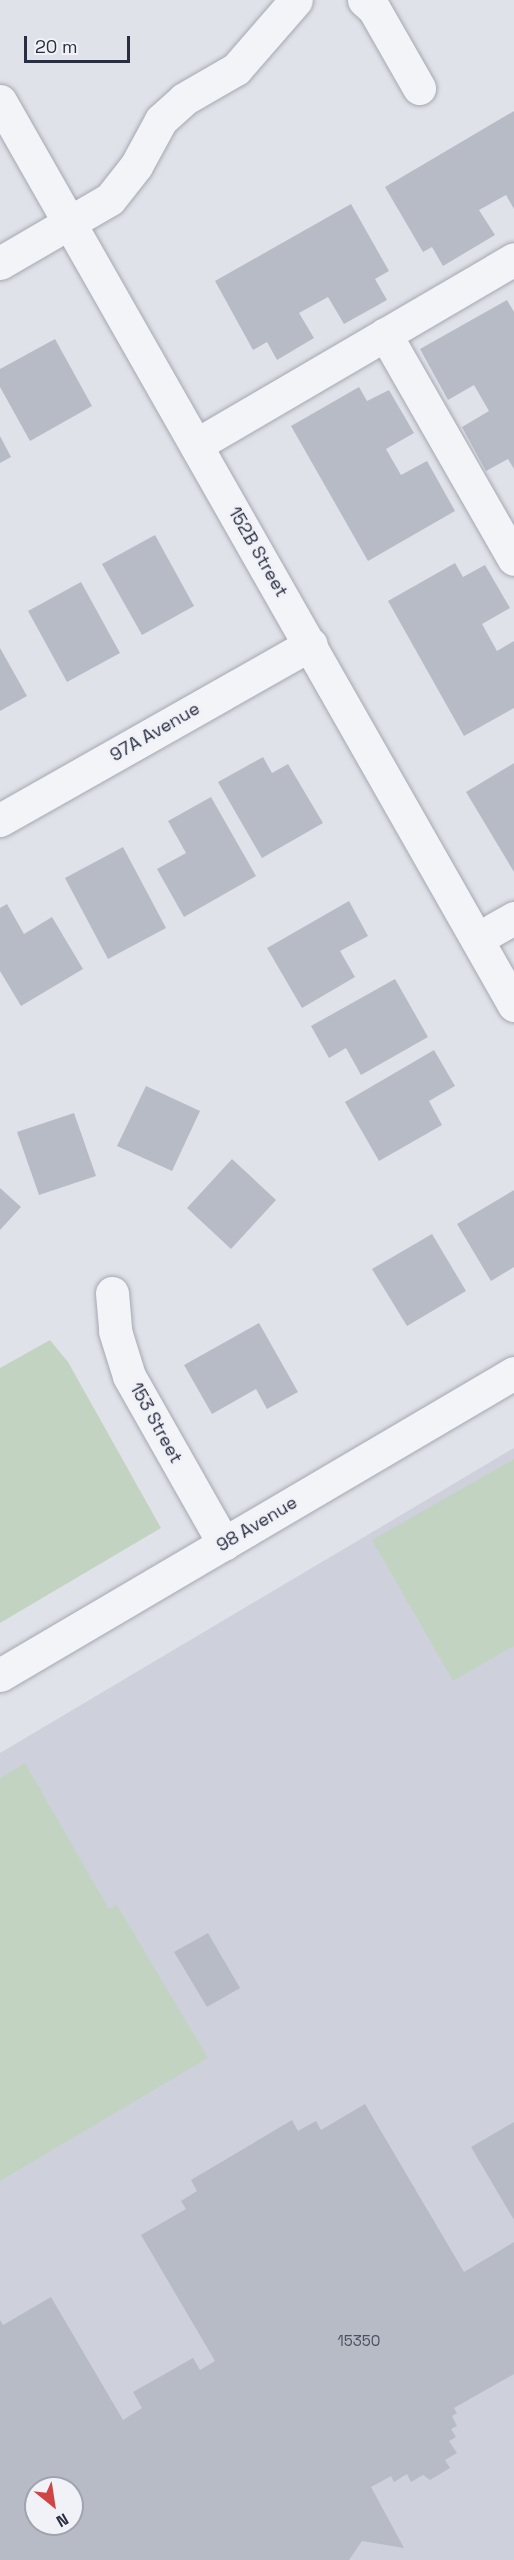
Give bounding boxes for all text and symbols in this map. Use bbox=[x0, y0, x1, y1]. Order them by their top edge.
scale bar bbox=[27, 24, 134, 62]
text: 20 m bbox=[35, 35, 78, 58]
street label: 152B Street bbox=[224, 503, 292, 601]
street label: 97A Avenue bbox=[106, 698, 204, 766]
street label: 153 Street bbox=[125, 1379, 187, 1467]
street label: 98 Avenue bbox=[213, 1491, 301, 1557]
house number: 15350 bbox=[338, 2332, 380, 2350]
north arrow bbox=[24, 2476, 84, 2536]
text: N bbox=[52, 2509, 72, 2532]

